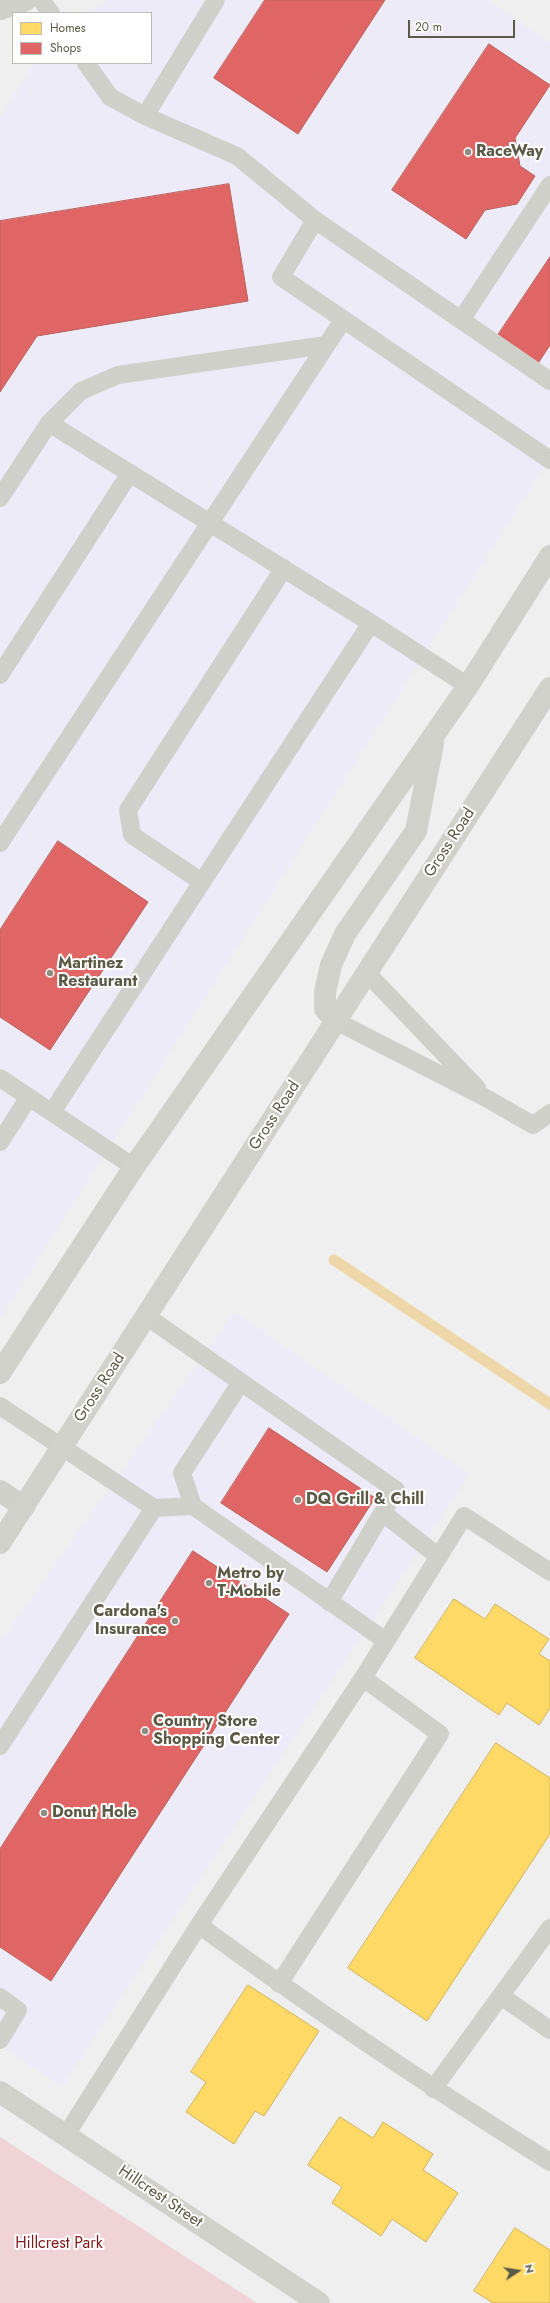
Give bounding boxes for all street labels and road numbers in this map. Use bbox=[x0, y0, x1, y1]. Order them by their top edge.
street label: Gross Road bbox=[421, 805, 479, 881]
street label: Gross Road bbox=[246, 1078, 304, 1154]
street label: Gross Road bbox=[71, 1350, 129, 1426]
street label: Hillcrest Street bbox=[114, 2162, 206, 2232]

